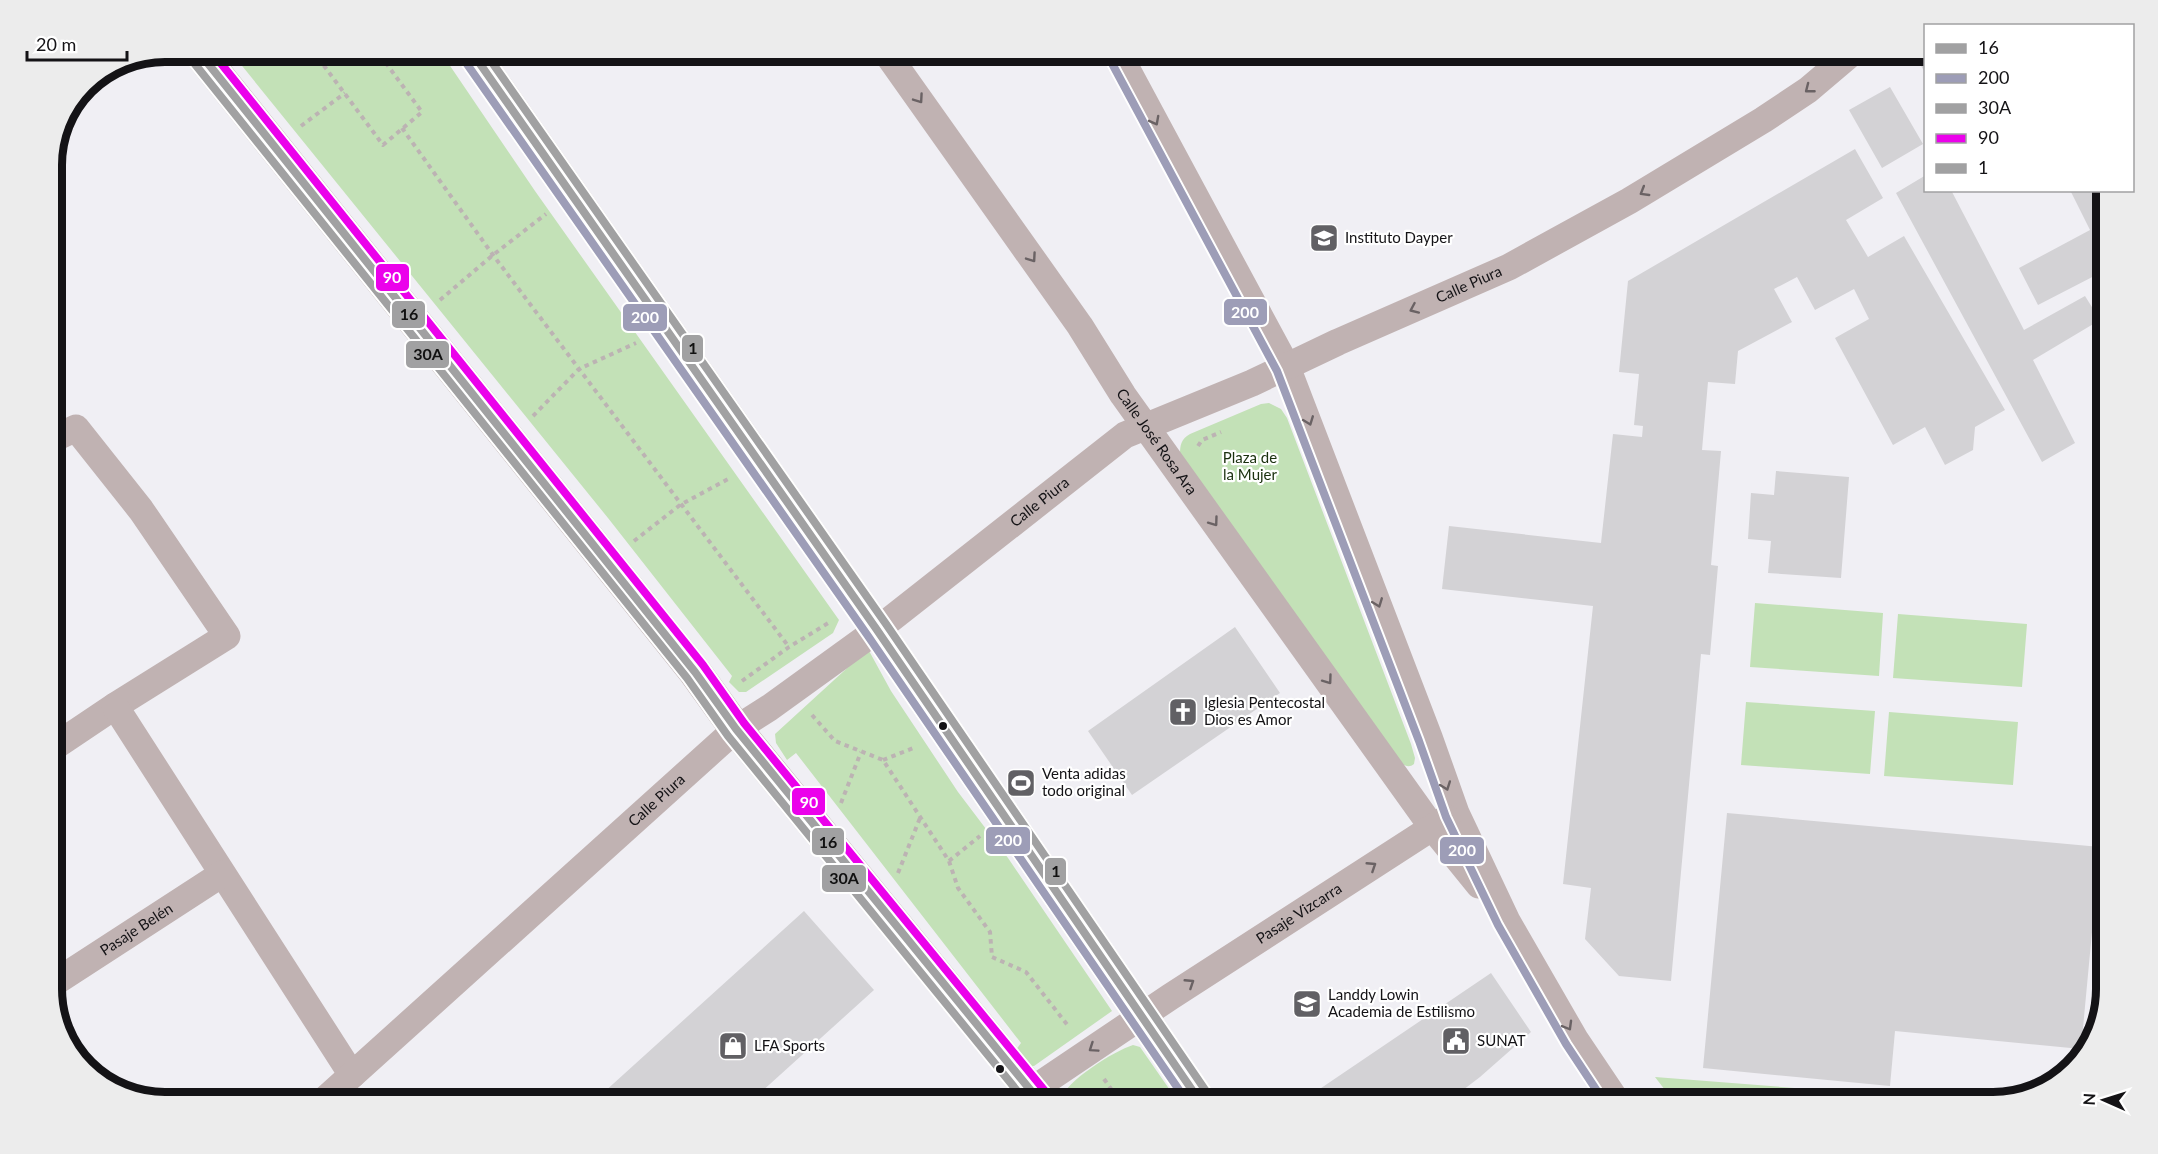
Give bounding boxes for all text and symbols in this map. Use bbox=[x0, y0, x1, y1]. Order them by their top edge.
scale bar bbox=[27, 24, 128, 62]
legend bbox=[1924, 24, 2134, 192]
text: 20 m bbox=[36, 33, 76, 55]
text: 16 bbox=[1978, 36, 1999, 58]
text: 200 bbox=[1978, 66, 2009, 88]
one-way arrow bbox=[1805, 81, 1816, 92]
one-way arrow bbox=[912, 92, 923, 103]
text: 30A bbox=[1978, 96, 2012, 118]
one-way arrow bbox=[1148, 115, 1159, 125]
text: 90 bbox=[1978, 126, 1999, 148]
text: 1 bbox=[1978, 156, 1988, 178]
one-way arrow bbox=[1640, 185, 1650, 196]
school or university icon: Instituto Dayper bbox=[1308, 222, 1340, 254]
place label: Instituto Dayper bbox=[1345, 228, 1453, 246]
one-way arrow bbox=[1025, 251, 1036, 262]
street label: Calle Piura bbox=[1433, 261, 1504, 306]
line badge: 90 bbox=[375, 263, 410, 292]
text: 90 bbox=[383, 267, 401, 286]
line badge: 200 bbox=[1223, 298, 1268, 326]
line badge: 16 bbox=[391, 300, 426, 329]
one-way arrow bbox=[1409, 301, 1420, 313]
text: 200 bbox=[1231, 302, 1259, 321]
line badge: 200 bbox=[622, 303, 668, 332]
text: 16 bbox=[400, 304, 418, 323]
text: 200 bbox=[631, 307, 659, 326]
line badge: 1 bbox=[681, 334, 704, 363]
text: 1 bbox=[688, 338, 698, 357]
line badge: 30A bbox=[405, 340, 450, 369]
text: 30A bbox=[413, 344, 444, 363]
street label: Calle José Rosa Ara bbox=[1113, 385, 1201, 498]
one-way arrow bbox=[1302, 415, 1315, 426]
park label: Plaza de la Mujer bbox=[1223, 448, 1278, 483]
street label: Calle Piura bbox=[1006, 473, 1072, 530]
one-way arrow bbox=[1207, 515, 1218, 526]
one-way arrow bbox=[1371, 598, 1384, 608]
one-way arrow bbox=[1321, 674, 1332, 685]
place label: Iglesia Pentecostal Dios es Amor bbox=[1204, 693, 1325, 728]
church icon: Iglesia Pentecostal Dios es Amor bbox=[1167, 696, 1199, 728]
unlabelled marker bbox=[937, 720, 949, 732]
place label: Venta adidas todo original bbox=[1042, 764, 1126, 799]
sports icon: Venta adidas todo original bbox=[1005, 767, 1037, 799]
street label: Calle Piura bbox=[624, 770, 688, 830]
one-way arrow bbox=[1439, 780, 1452, 791]
line badge: 90 bbox=[791, 787, 826, 816]
text: 90 bbox=[800, 792, 818, 811]
line badge: 200 bbox=[985, 826, 1031, 855]
line badge: 16 bbox=[811, 827, 845, 856]
text: 200 bbox=[994, 830, 1022, 849]
text: 16 bbox=[819, 832, 837, 851]
line badge: 200 bbox=[1439, 836, 1485, 865]
text: 200 bbox=[1448, 840, 1476, 859]
line badge: 1 bbox=[1044, 857, 1067, 886]
text: 1 bbox=[1051, 861, 1061, 880]
one-way arrow bbox=[1365, 862, 1376, 873]
line badge: 30A bbox=[821, 864, 867, 893]
text: 30A bbox=[829, 868, 860, 887]
street label: Pasaje Vizcarra bbox=[1252, 879, 1345, 947]
street label: Pasaje Belén bbox=[96, 898, 176, 959]
one-way arrow bbox=[1184, 980, 1195, 991]
place label: Landdy Lowin Academia de Estilismo bbox=[1328, 985, 1475, 1020]
school or university icon: Landdy Lowin Academia de Estilismo bbox=[1291, 988, 1323, 1020]
one-way arrow bbox=[1561, 1020, 1572, 1030]
public building icon: SUNAT bbox=[1440, 1025, 1472, 1057]
shop icon: LFA Sports bbox=[717, 1030, 749, 1062]
place label: SUNAT bbox=[1477, 1031, 1526, 1049]
place label: LFA Sports bbox=[754, 1036, 825, 1054]
one-way arrow bbox=[1089, 1041, 1100, 1052]
unlabelled marker bbox=[994, 1063, 1006, 1075]
north arrow bbox=[2074, 1070, 2134, 1130]
text: N bbox=[2079, 1093, 2098, 1106]

